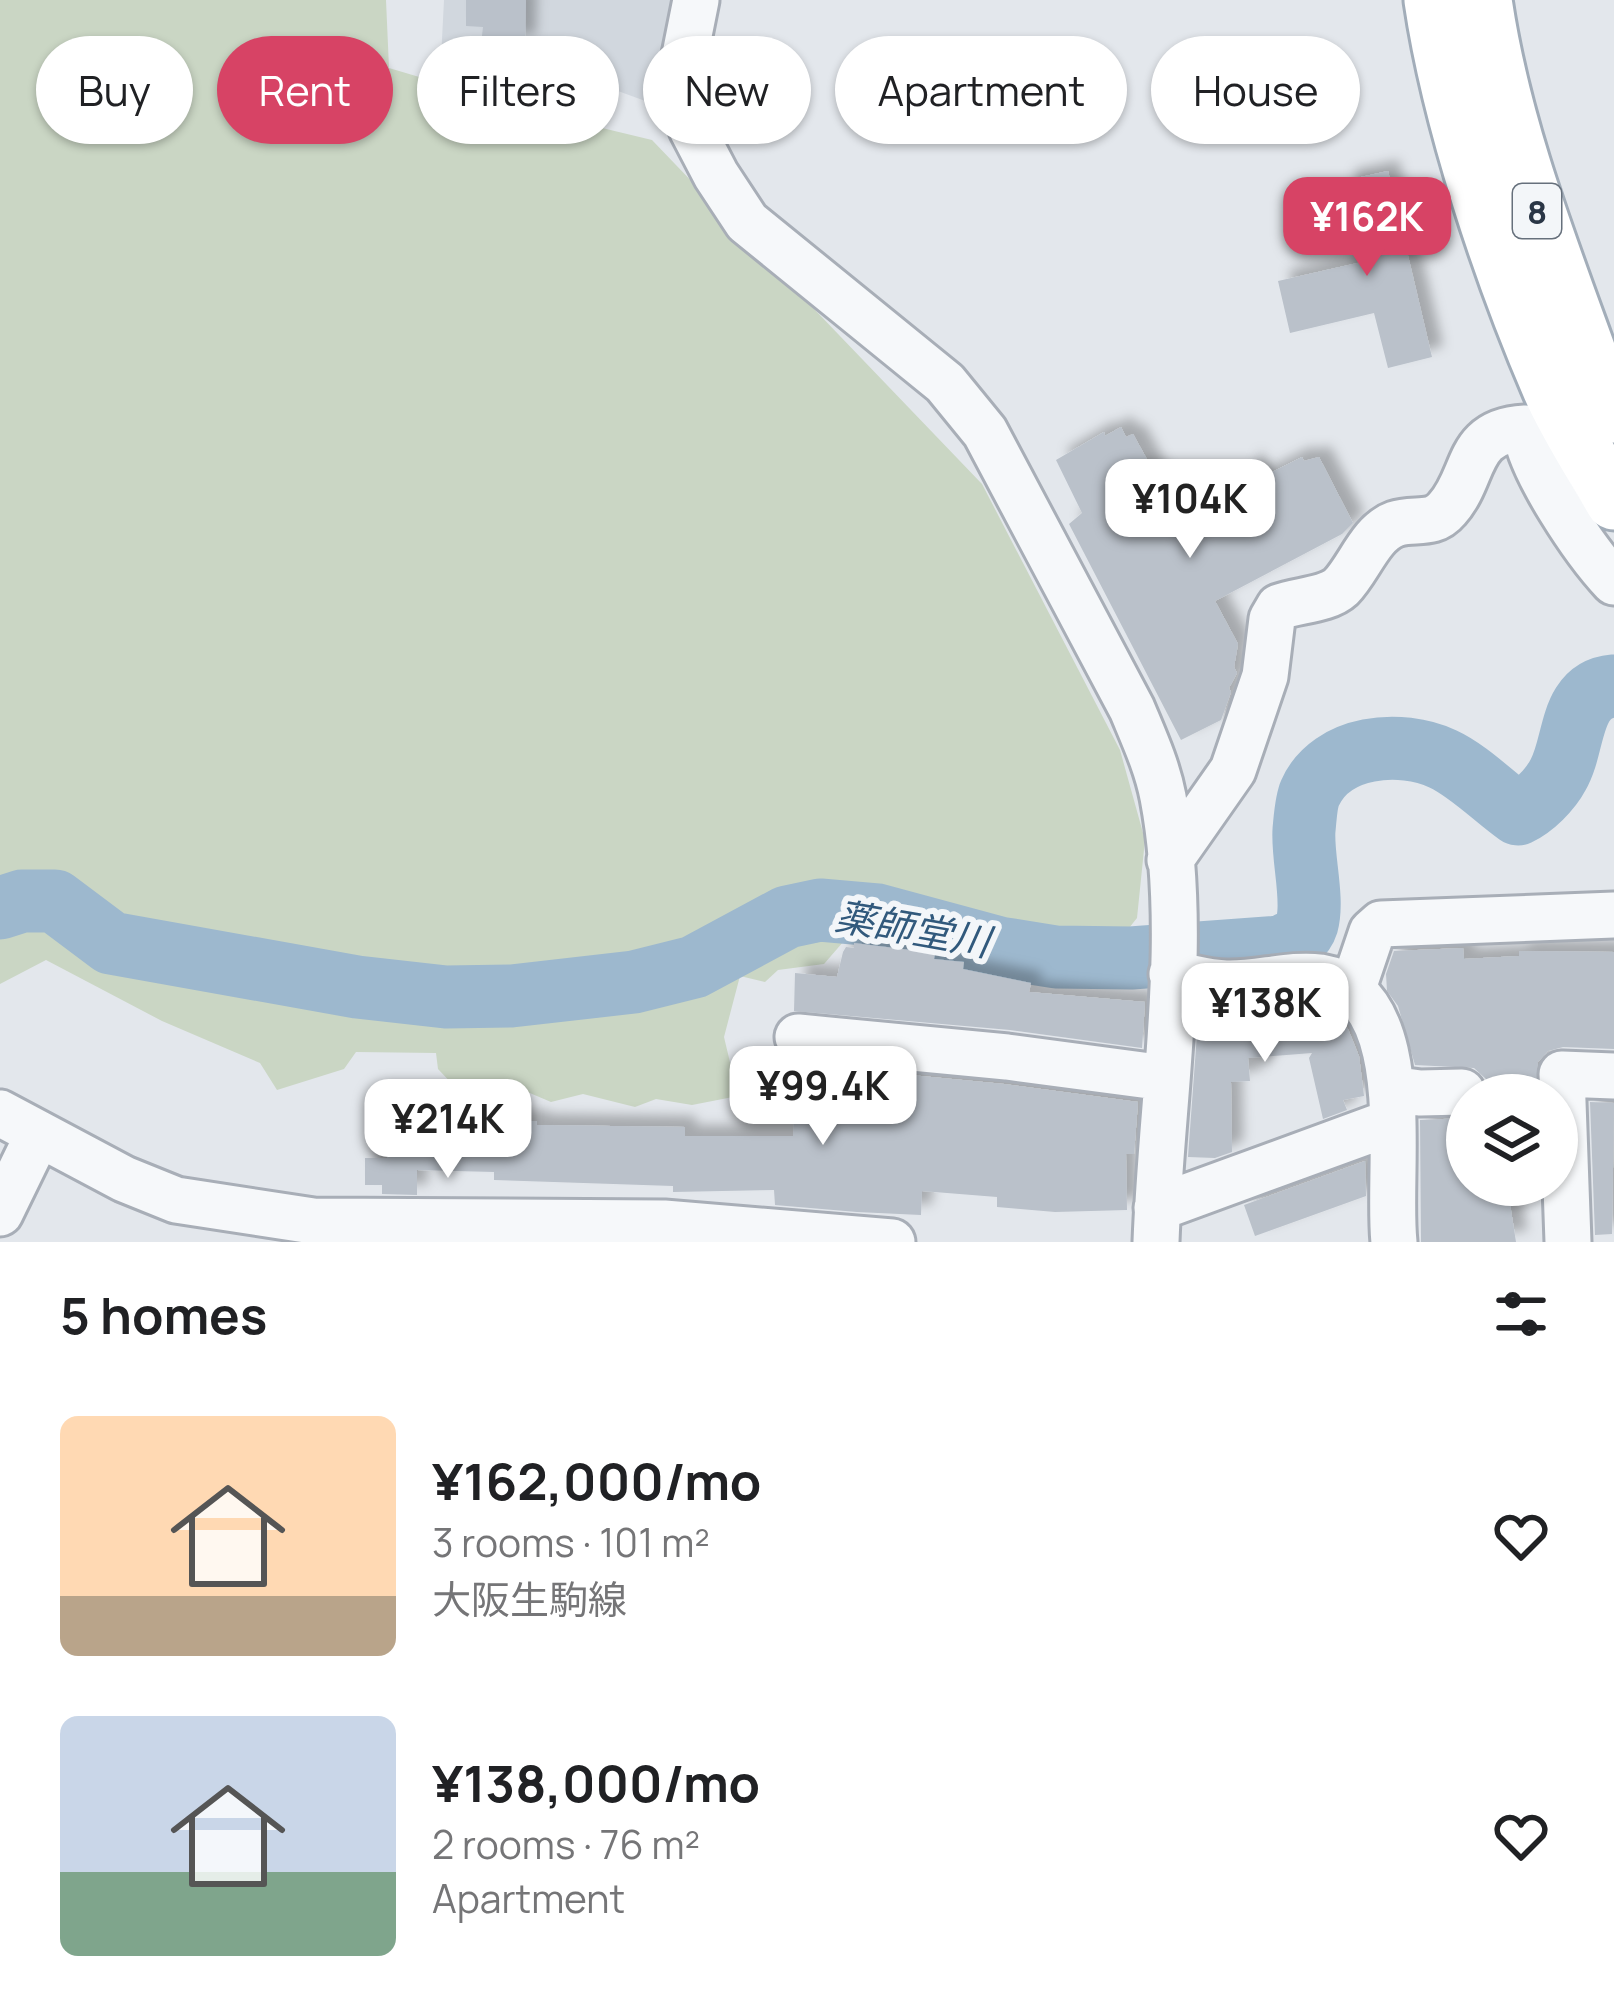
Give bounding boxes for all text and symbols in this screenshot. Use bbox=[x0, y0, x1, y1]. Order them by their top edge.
chip: Buy bbox=[36, 36, 193, 144]
chip: Rent bbox=[217, 36, 393, 144]
chip: Filters bbox=[417, 36, 619, 144]
chip: New bbox=[643, 36, 811, 144]
chip: Apartment bbox=[835, 36, 1127, 144]
chip: House bbox=[1151, 36, 1360, 144]
pin: ¥162K bbox=[1283, 177, 1451, 279]
road number: 8 bbox=[1513, 184, 1561, 238]
text: ¥162K bbox=[1310, 189, 1424, 243]
pin: ¥104K bbox=[1106, 459, 1274, 561]
text: ¥104K bbox=[1132, 471, 1248, 525]
water label: 薬師堂川 bbox=[831, 888, 998, 969]
pin: ¥138K bbox=[1181, 963, 1349, 1065]
text: ¥138K bbox=[1209, 975, 1321, 1029]
pin: ¥99.4K bbox=[725, 1046, 921, 1148]
text: ¥99.4K bbox=[757, 1058, 889, 1112]
map controls bbox=[1446, 1074, 1578, 1206]
button: layers bbox=[1446, 1074, 1578, 1206]
pin: ¥214K bbox=[364, 1079, 532, 1181]
text: ¥214K bbox=[391, 1091, 505, 1145]
text: 5 homes bbox=[60, 1280, 267, 1349]
icon: filters bbox=[1488, 1281, 1554, 1347]
text: ¥162,000/mo bbox=[432, 1446, 761, 1515]
icon: home bbox=[156, 1464, 300, 1608]
icon: heart bbox=[1488, 1503, 1554, 1569]
text: 3 rooms · 101 m² bbox=[432, 1515, 710, 1569]
text: 大阪生駒線 bbox=[432, 1572, 627, 1626]
text: ¥138,000/mo bbox=[432, 1748, 760, 1817]
icon: home bbox=[156, 1764, 300, 1908]
icon: heart bbox=[1488, 1803, 1554, 1869]
text: 2 rooms · 76 m² bbox=[432, 1817, 700, 1871]
text: Apartment bbox=[432, 1871, 625, 1925]

